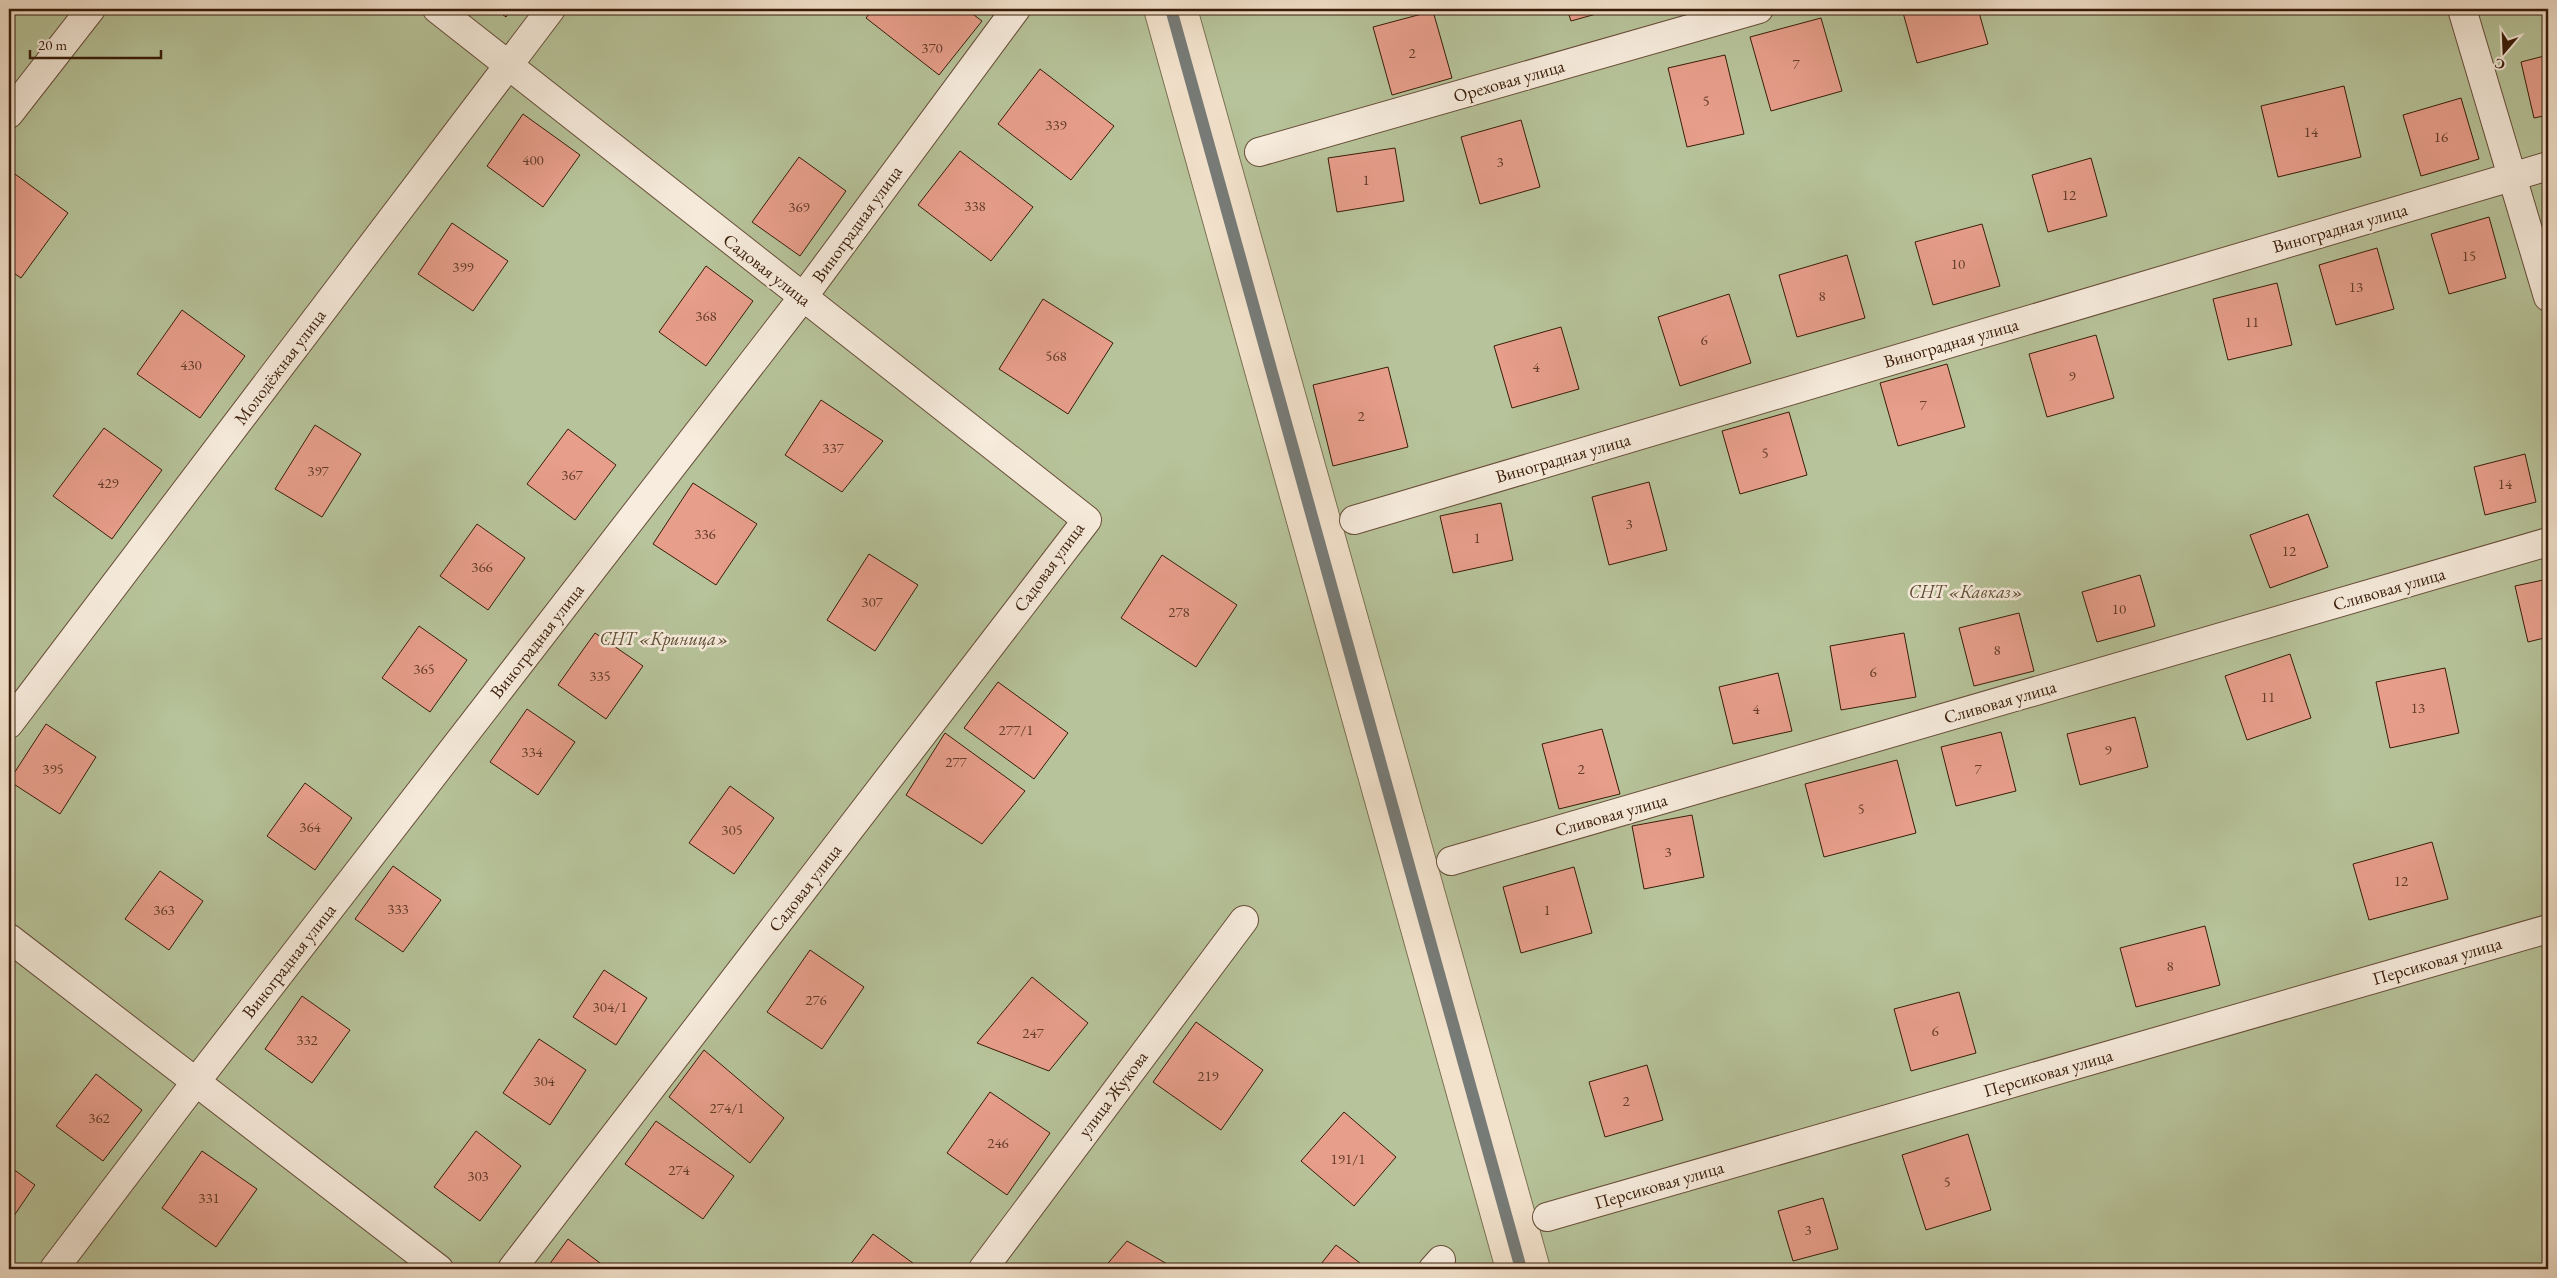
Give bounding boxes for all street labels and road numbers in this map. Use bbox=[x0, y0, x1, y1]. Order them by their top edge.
street label: Ореховая улица bbox=[1451, 53, 1568, 107]
street label: Виноградная улица bbox=[806, 160, 907, 287]
street label: Виноградная улица bbox=[2270, 197, 2411, 258]
street label: Садовая улица bbox=[719, 228, 817, 312]
street label: Молодёжная улица bbox=[229, 304, 331, 429]
street label: Виноградная улица bbox=[1881, 312, 2022, 373]
street label: Виноградная улица bbox=[1493, 427, 1634, 488]
street label: Садовая улица bbox=[1008, 517, 1089, 616]
street label: Сливовая улица bbox=[2330, 561, 2449, 616]
street label: Виноградная улица bbox=[485, 578, 589, 703]
street label: Сливовая улица bbox=[1941, 674, 2060, 729]
street label: Сливовая улица bbox=[1552, 787, 1671, 842]
street label: Садовая улица bbox=[763, 838, 847, 936]
street label: Виноградная улица bbox=[237, 898, 341, 1023]
street label: Персиковая улица bbox=[2370, 931, 2505, 990]
street label: Персиковая улица bbox=[1981, 1043, 2116, 1102]
street label: улица Жукова bbox=[1073, 1045, 1153, 1142]
street label: Персиковая улица bbox=[1592, 1155, 1727, 1214]

